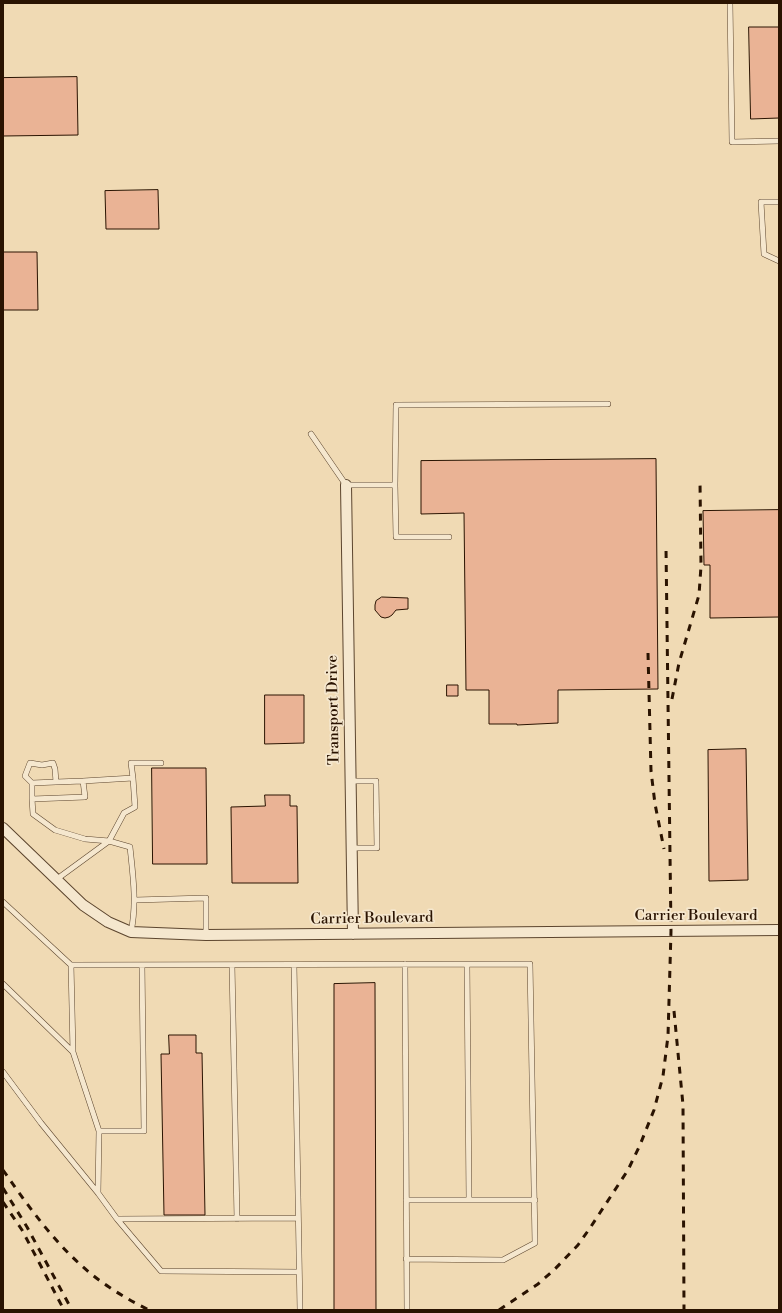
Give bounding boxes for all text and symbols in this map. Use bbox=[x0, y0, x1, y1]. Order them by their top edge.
street label: Transport Drive bbox=[324, 655, 344, 765]
street label: Carrier Boulevard bbox=[635, 907, 757, 925]
street label: Carrier Boulevard bbox=[310, 909, 434, 929]

